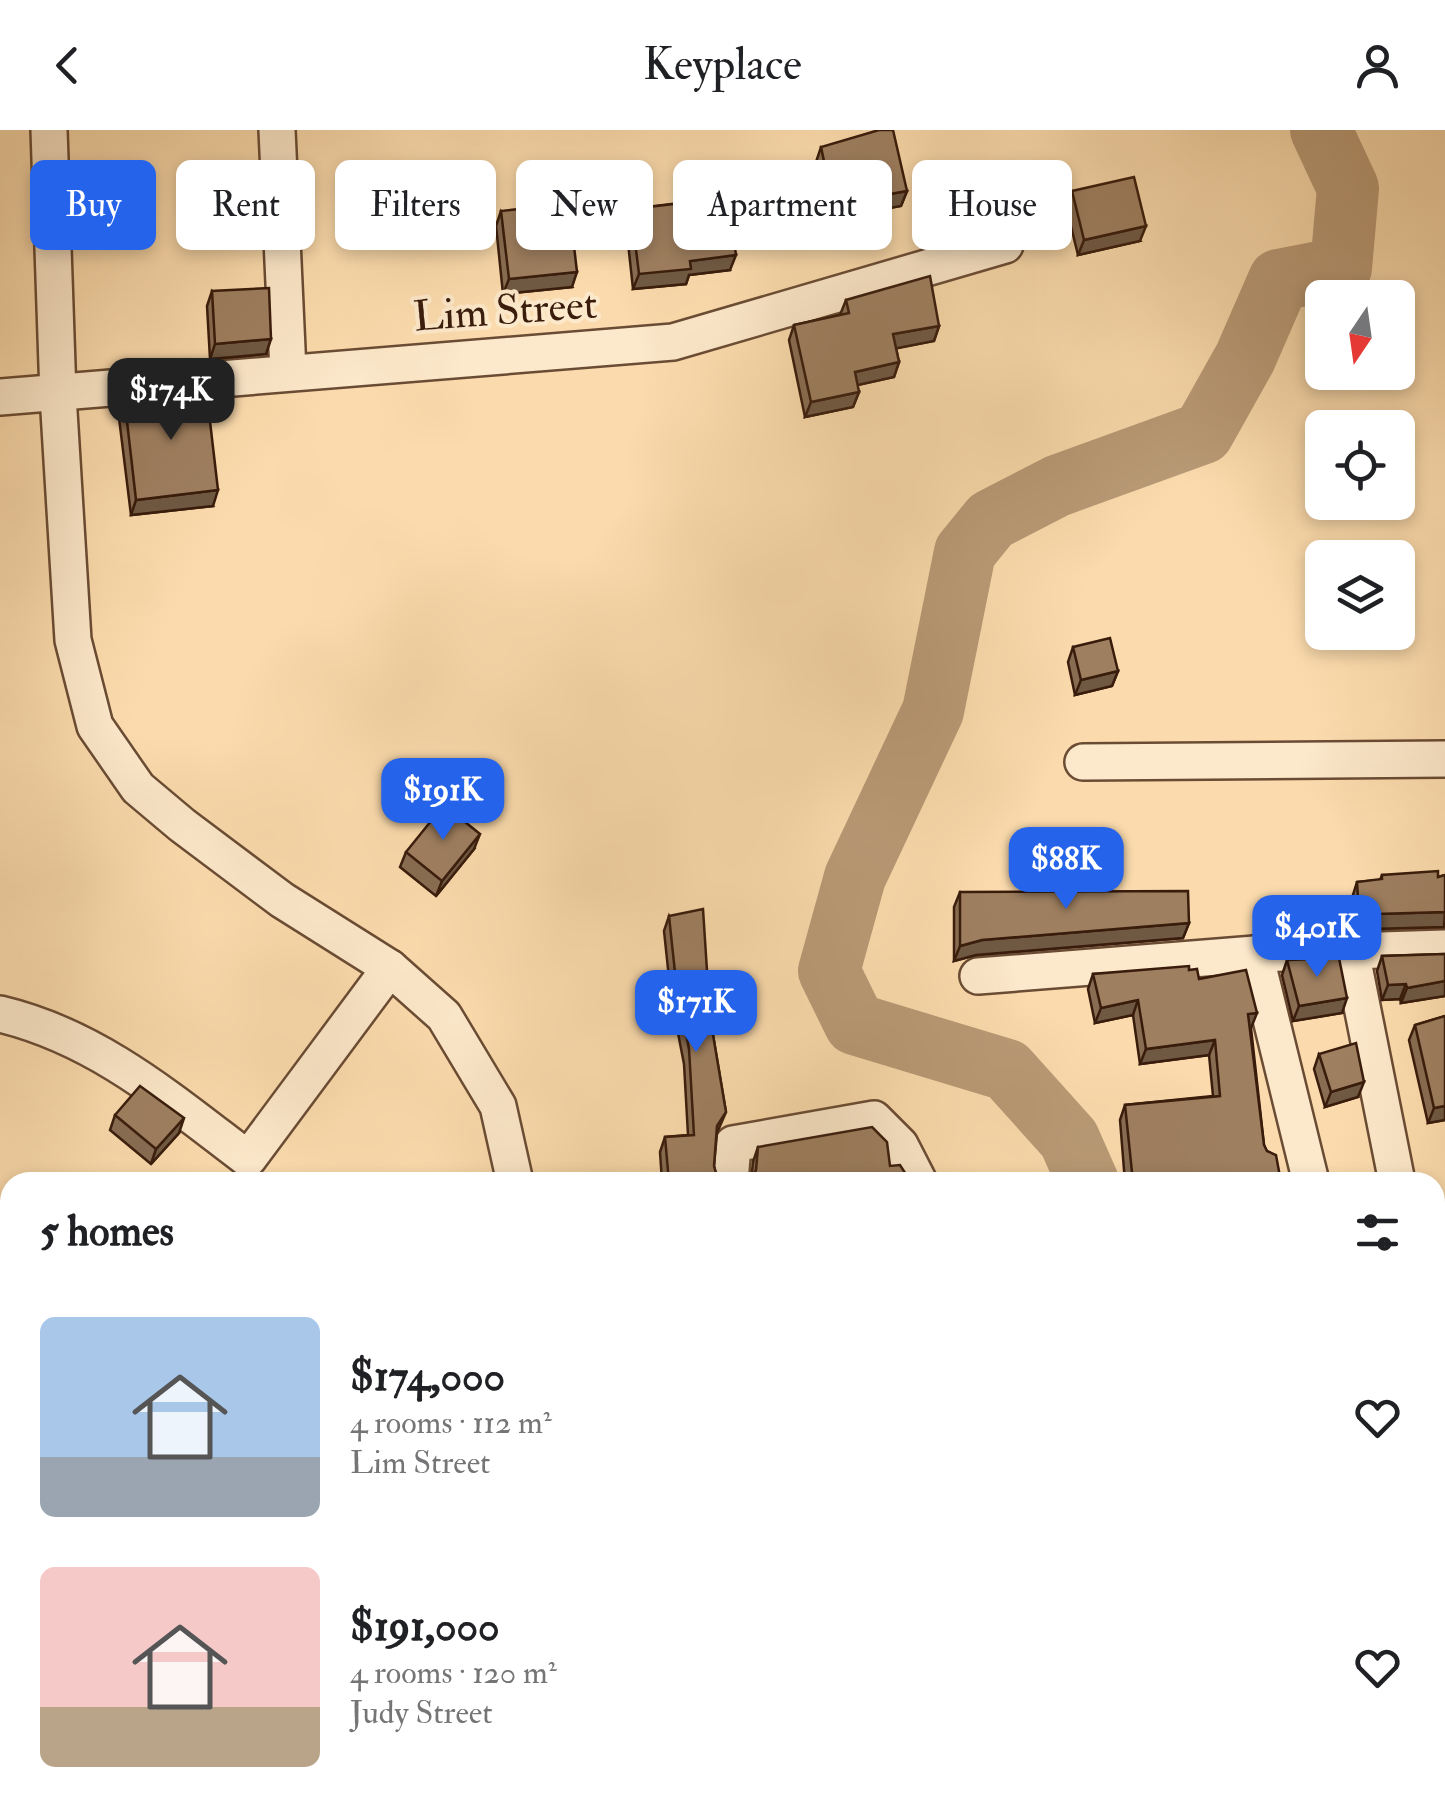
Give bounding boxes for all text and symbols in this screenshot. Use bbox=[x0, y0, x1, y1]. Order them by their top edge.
text: Keyplace bbox=[643, 37, 802, 93]
icon: back bbox=[40, 38, 95, 93]
icon: person bbox=[1350, 38, 1405, 93]
chip: Buy bbox=[30, 160, 156, 250]
chip: Rent bbox=[176, 160, 315, 250]
chip: Filters bbox=[335, 160, 496, 250]
chip: New bbox=[516, 160, 653, 250]
chip: Apartment bbox=[673, 160, 892, 250]
chip: House bbox=[912, 160, 1072, 250]
street label: Lim Street bbox=[411, 279, 599, 343]
north arrow bbox=[1305, 280, 1415, 390]
map controls bbox=[1305, 280, 1415, 650]
pin: $174K bbox=[101, 358, 241, 443]
text: $174K bbox=[130, 370, 212, 410]
button: locate bbox=[1305, 410, 1415, 520]
button: layers bbox=[1305, 540, 1415, 650]
pin: $191K bbox=[373, 758, 513, 843]
text: $191K bbox=[403, 770, 483, 810]
pin: $88K bbox=[1007, 827, 1125, 912]
text: $88K bbox=[1031, 839, 1101, 879]
pin: $401K bbox=[1247, 895, 1387, 980]
text: $401K bbox=[1274, 907, 1360, 947]
pin: $171K bbox=[626, 970, 766, 1055]
text: $171K bbox=[657, 982, 735, 1022]
icon: filters bbox=[1350, 1205, 1405, 1260]
text: 5 homes bbox=[40, 1206, 174, 1258]
text: $174,000 bbox=[350, 1351, 505, 1403]
icon: home bbox=[120, 1357, 240, 1477]
icon: heart bbox=[1350, 1390, 1405, 1445]
text: 4 rooms · 112 m² bbox=[350, 1403, 552, 1443]
text: Lim Street bbox=[350, 1443, 490, 1483]
text: $191,000 bbox=[350, 1601, 500, 1653]
icon: home bbox=[120, 1607, 240, 1727]
icon: heart bbox=[1350, 1640, 1405, 1695]
text: 4 rooms · 120 m² bbox=[350, 1653, 557, 1693]
text: Judy Street bbox=[350, 1693, 493, 1733]

